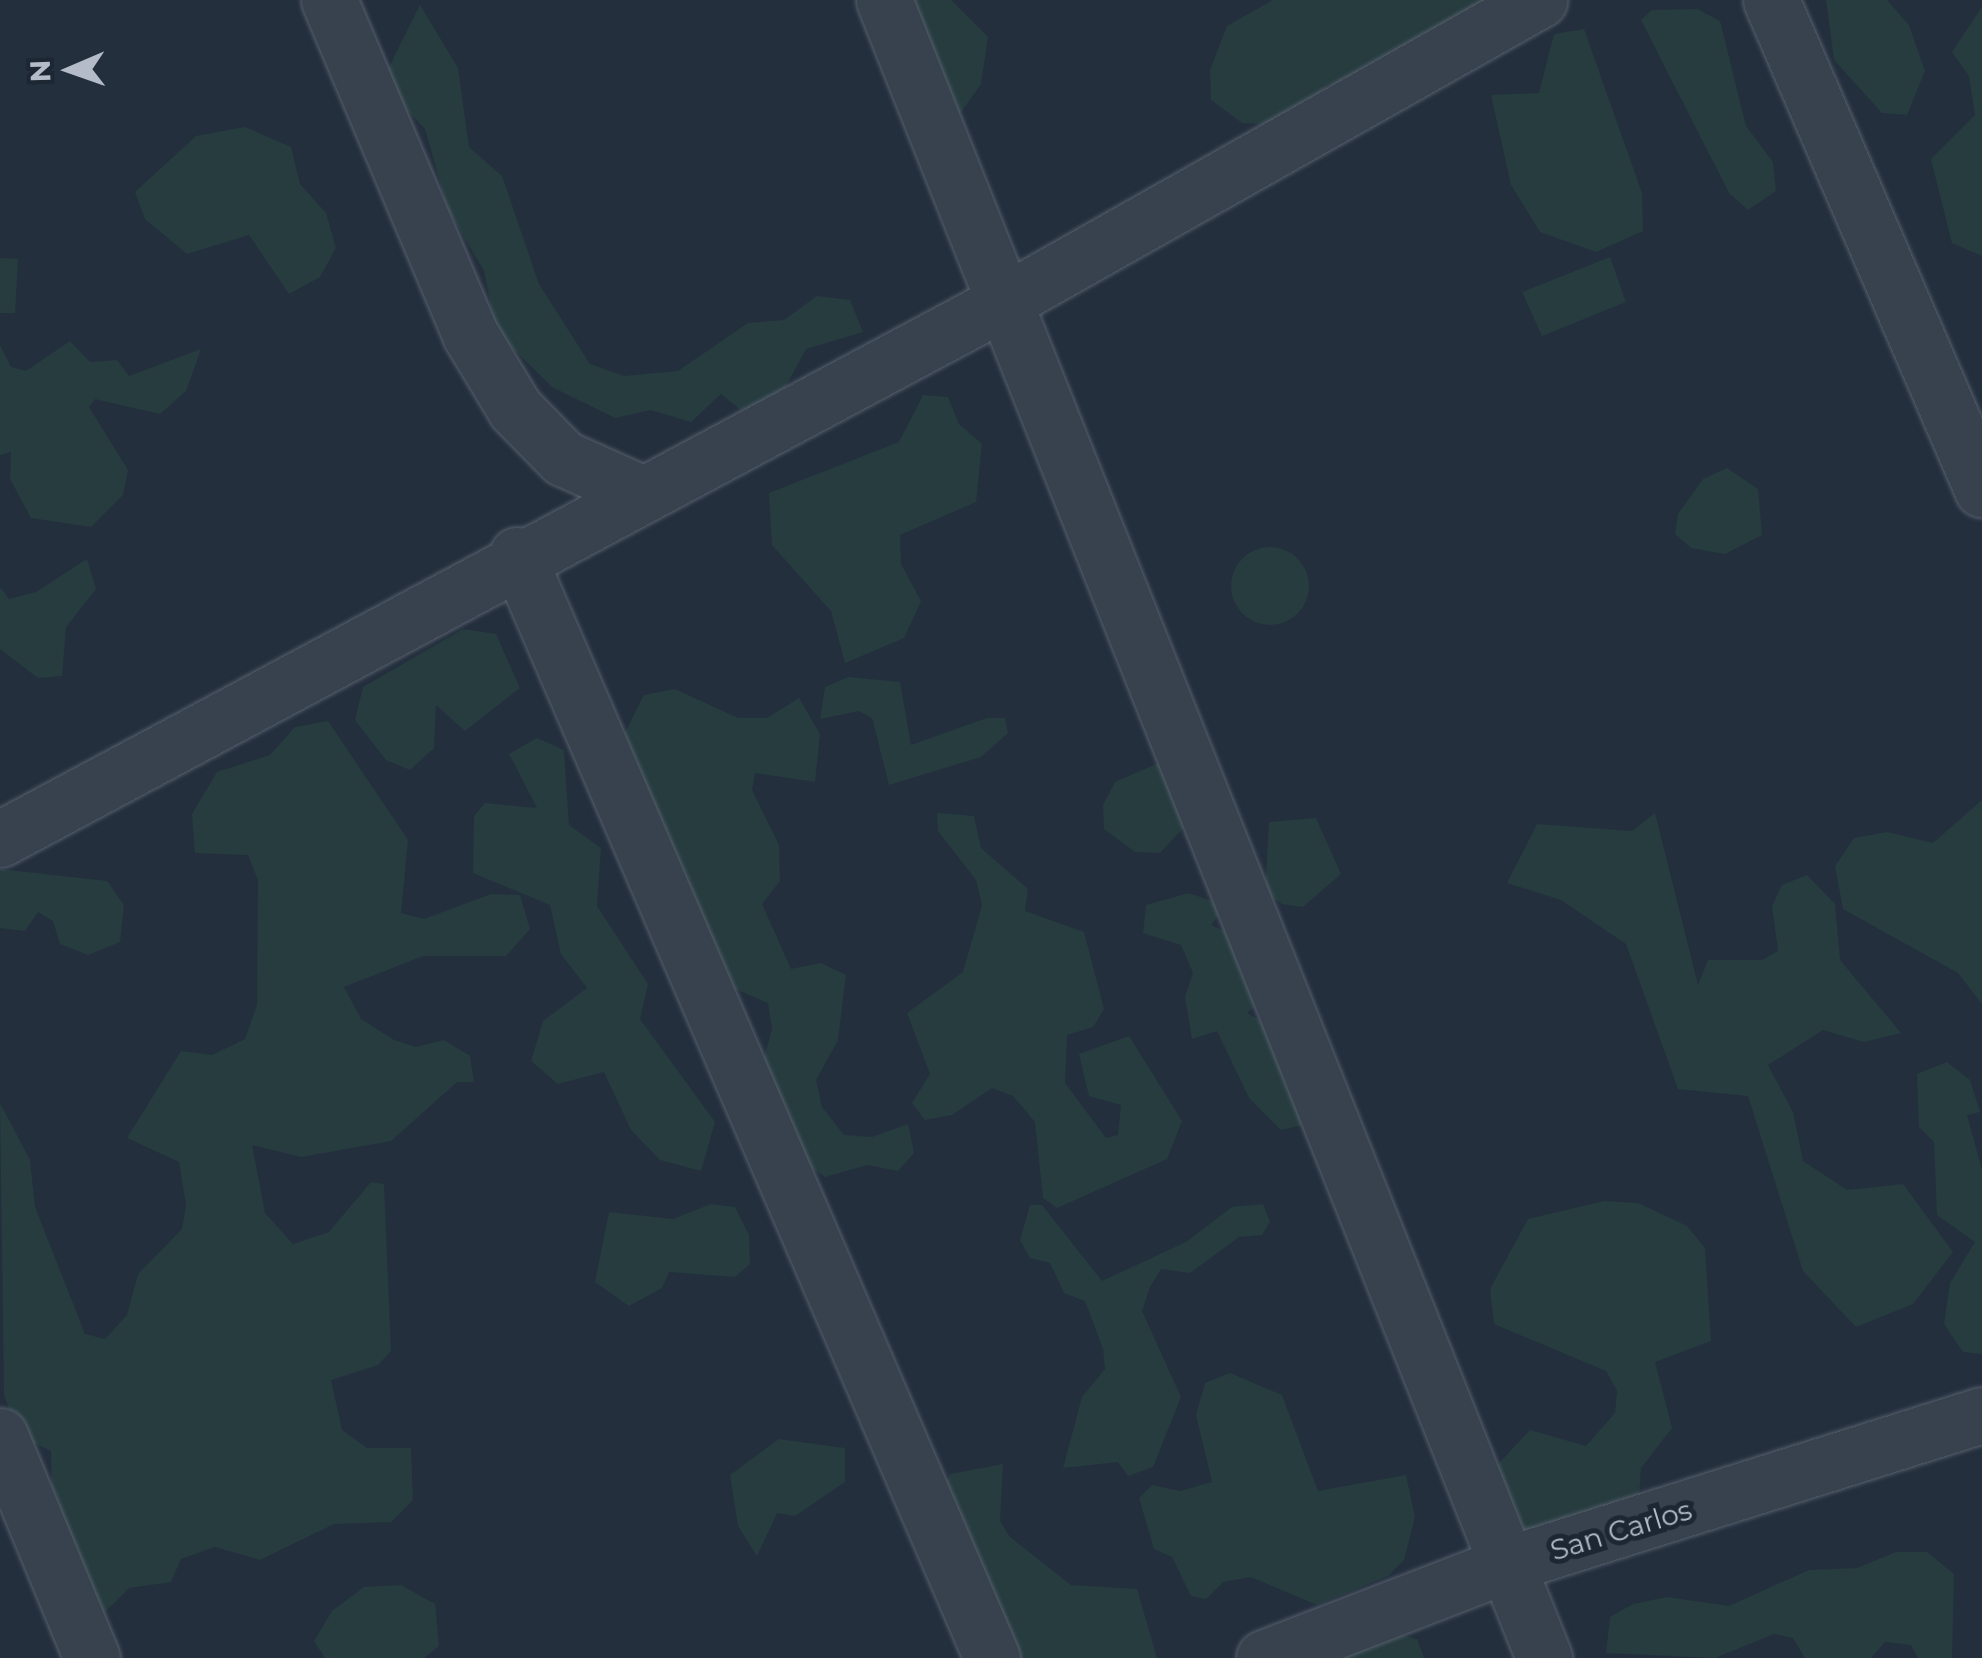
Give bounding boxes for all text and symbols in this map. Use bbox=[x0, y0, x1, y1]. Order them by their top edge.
north arrow bbox=[20, 20, 120, 120]
text: N bbox=[23, 59, 57, 83]
street label: San Carlos bbox=[1546, 1493, 1696, 1567]

